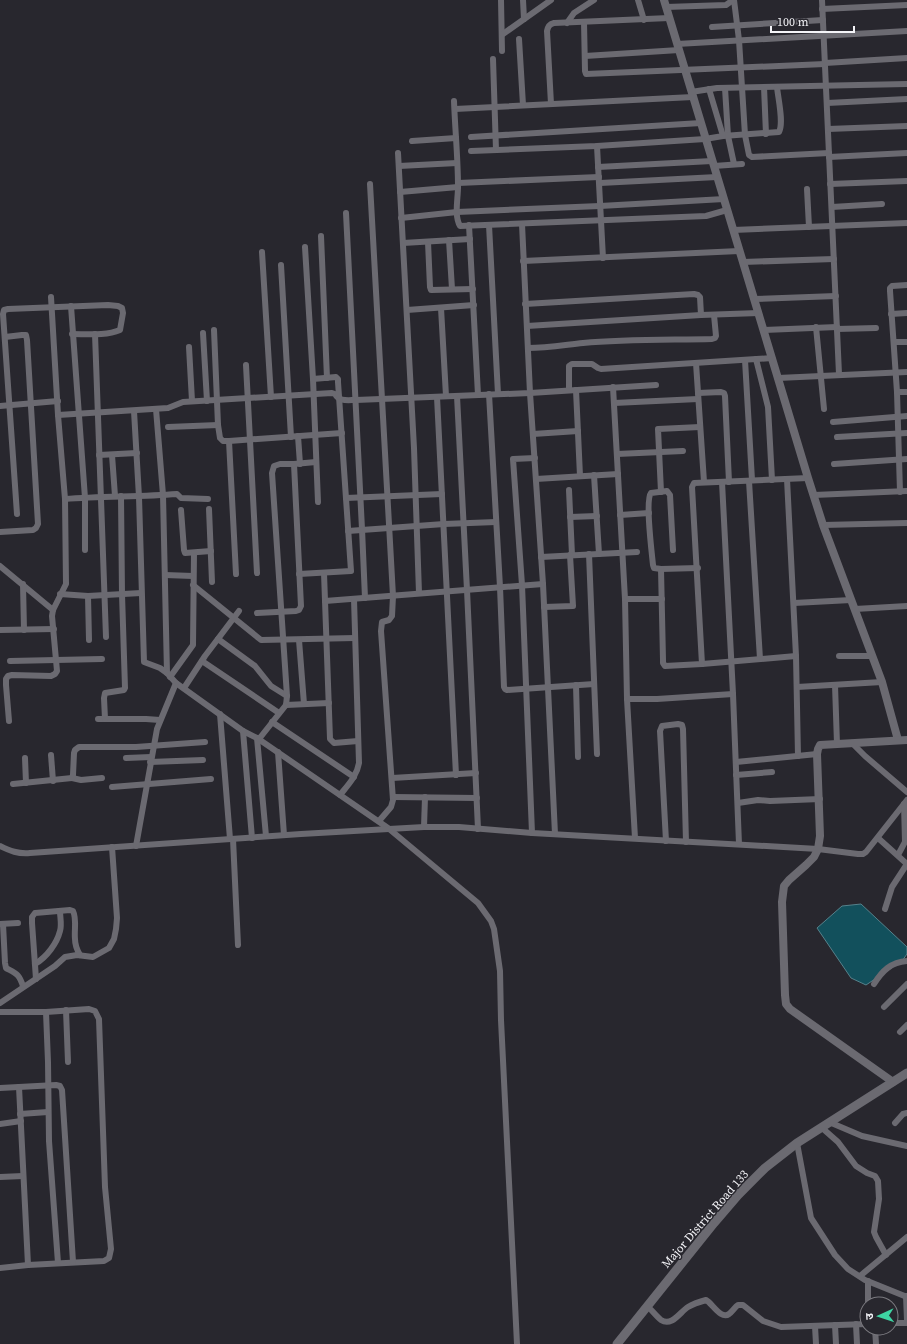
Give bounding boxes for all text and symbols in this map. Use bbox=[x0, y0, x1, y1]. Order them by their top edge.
scale bar bbox=[771, 8, 854, 34]
text: 100 m bbox=[777, 14, 809, 30]
street label: Major District Road 133 bbox=[658, 1167, 752, 1271]
north arrow bbox=[859, 1296, 899, 1336]
text: उ bbox=[862, 1312, 877, 1320]

